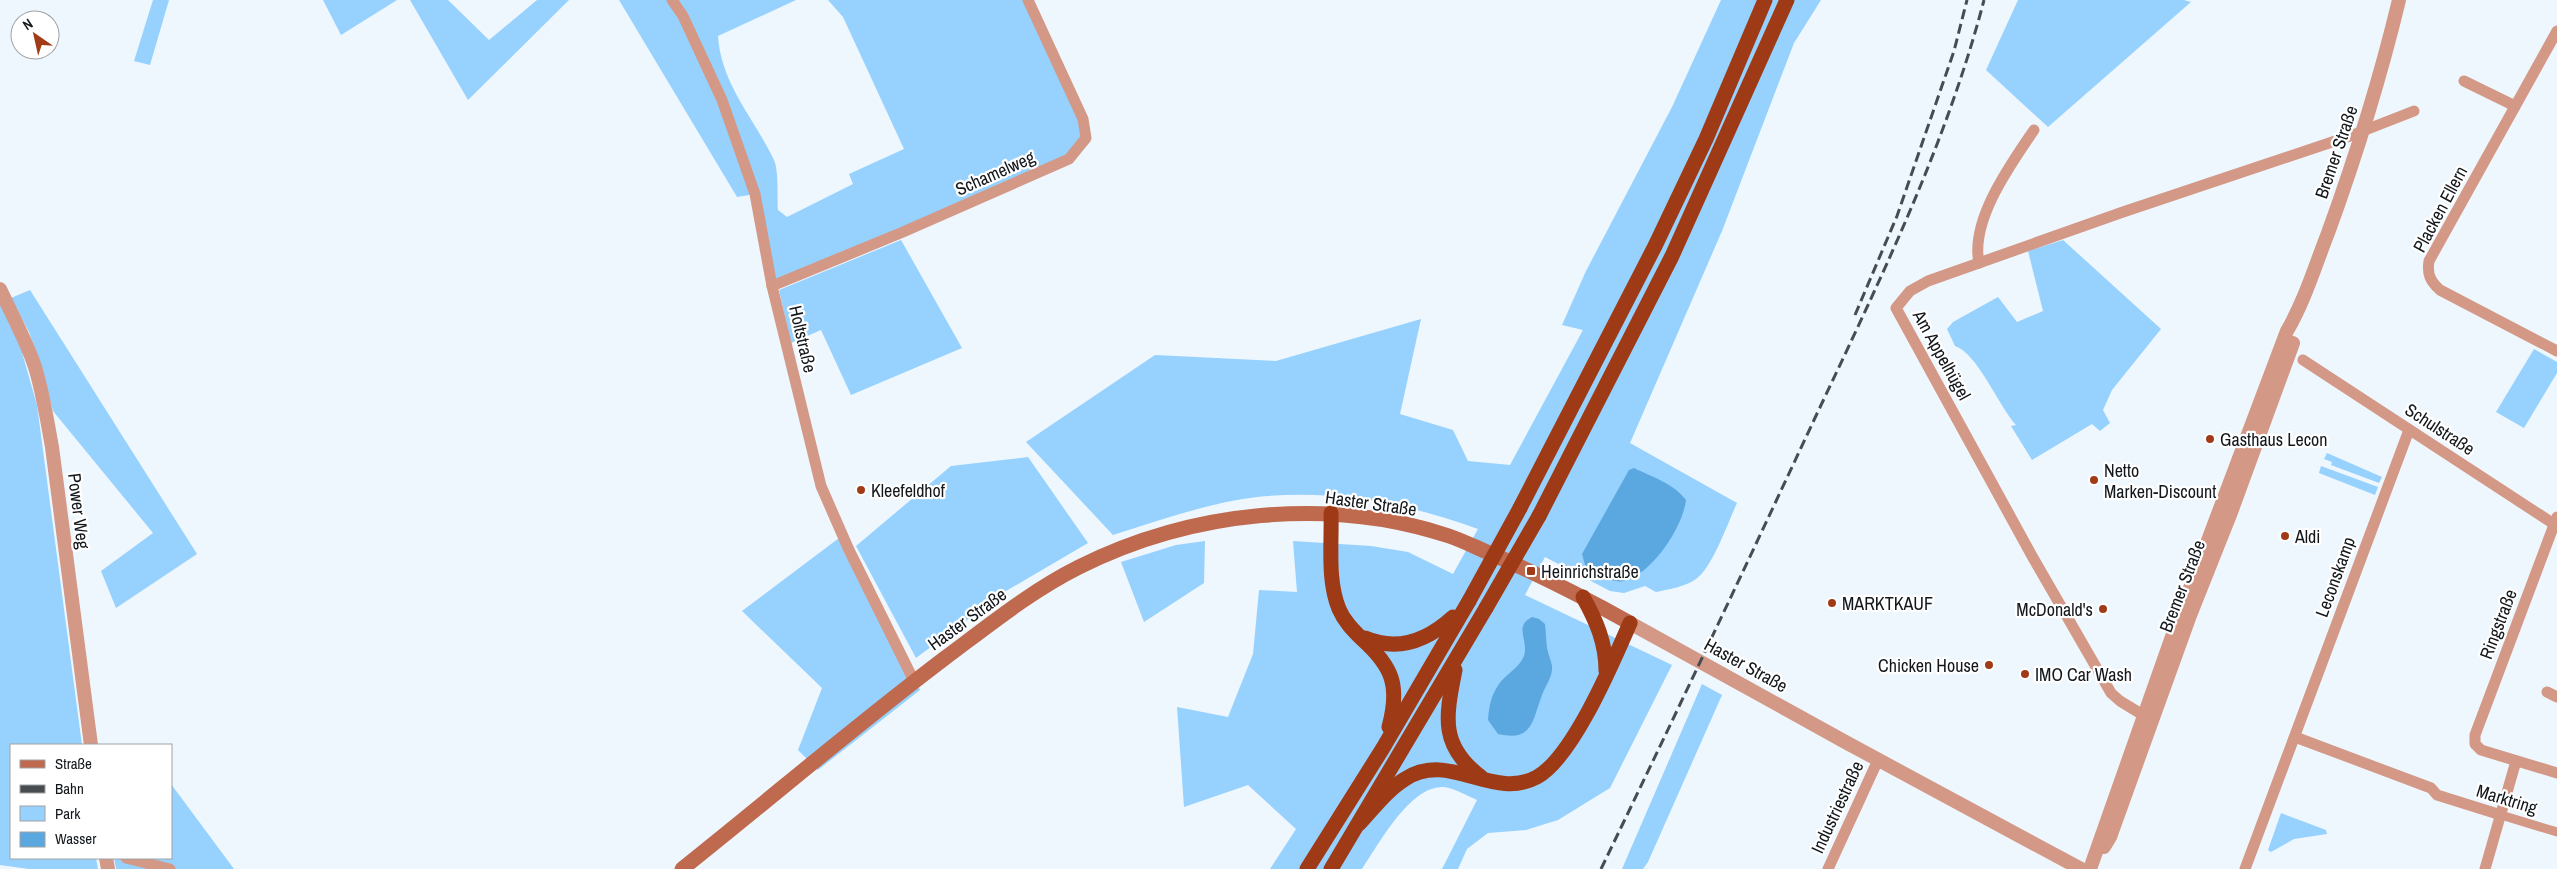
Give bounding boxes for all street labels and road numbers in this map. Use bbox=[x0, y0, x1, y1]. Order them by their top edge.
street label: Bremer Straße bbox=[2308, 102, 2364, 202]
street label: Schamelweg bbox=[951, 144, 1039, 202]
street label: Placken Ellern bbox=[2407, 161, 2473, 257]
street label: Holtstraße bbox=[783, 303, 823, 375]
street label: Am Appelhügel bbox=[1907, 305, 1977, 404]
street label: Schulstraße bbox=[2400, 397, 2480, 461]
street label: Power Weg bbox=[62, 472, 96, 551]
street label: Haster Straße bbox=[1324, 484, 1418, 522]
street label: Leconskamp bbox=[2309, 533, 2361, 621]
street label: Bremer Straße bbox=[2153, 536, 2211, 636]
street label: Haster Straße bbox=[922, 582, 1012, 656]
street label: Ringstraße bbox=[2473, 585, 2523, 663]
street label: Haster Straße bbox=[1700, 632, 1792, 698]
street label: Industriestraße bbox=[1805, 757, 1869, 857]
street label: Marktring bbox=[2474, 778, 2541, 820]

